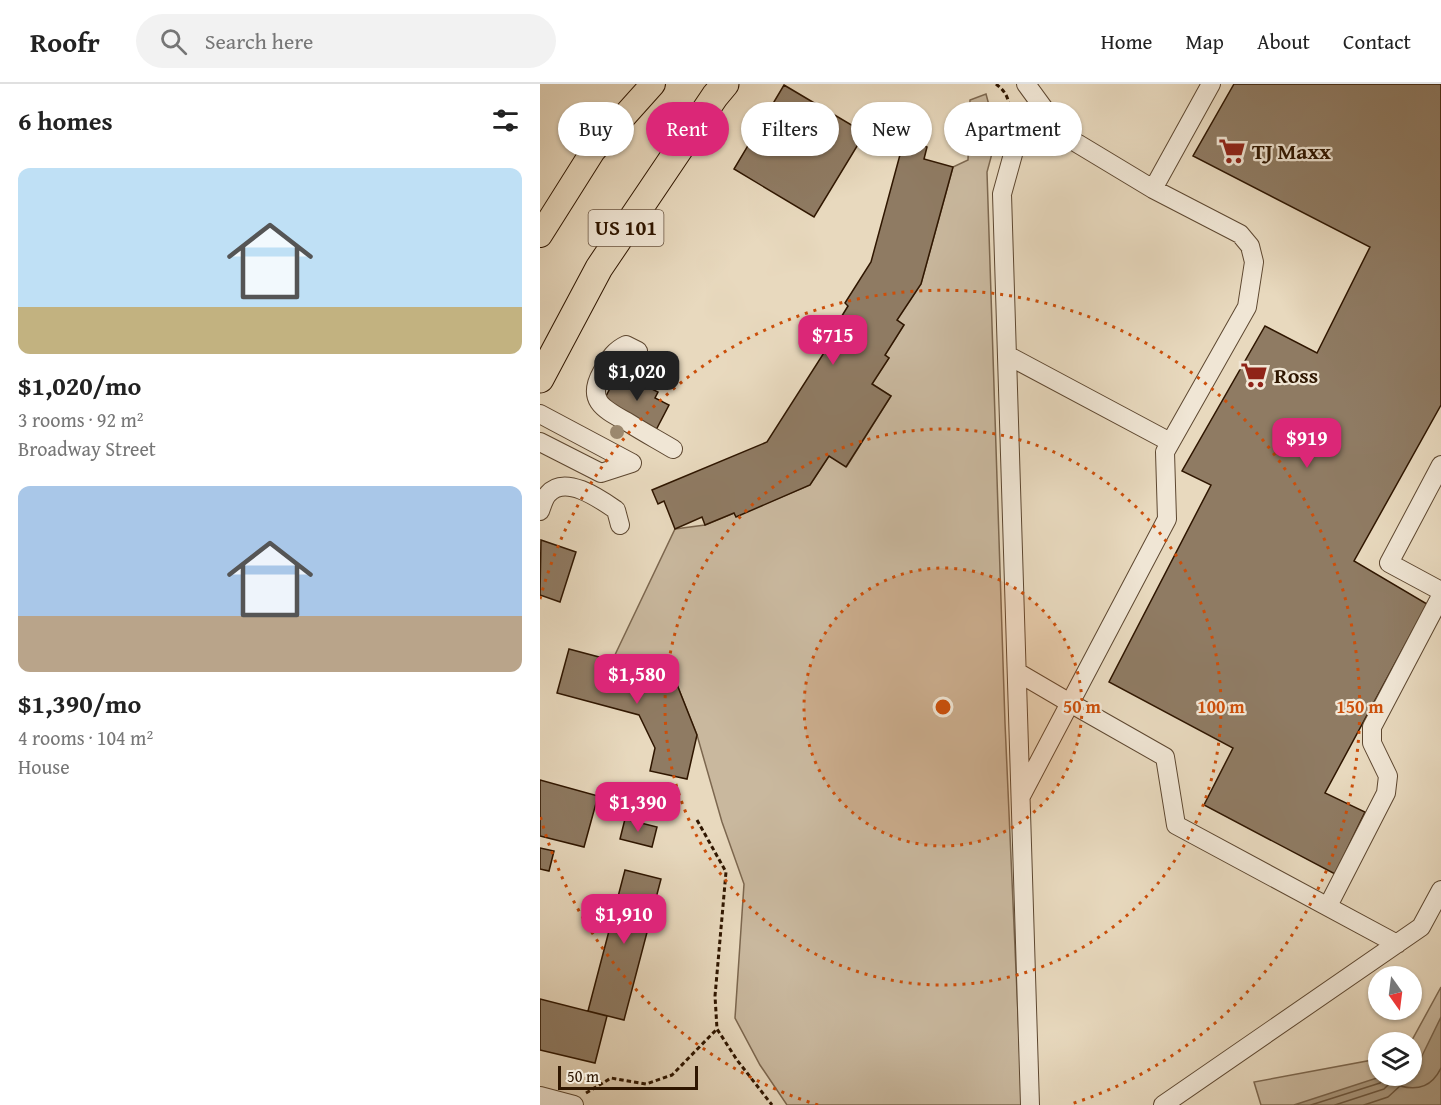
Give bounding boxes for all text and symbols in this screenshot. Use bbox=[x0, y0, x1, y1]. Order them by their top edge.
search box bbox=[136, 14, 556, 68]
text: Roofr bbox=[30, 21, 100, 62]
icon: search bbox=[157, 25, 190, 58]
text: Search here bbox=[205, 25, 313, 57]
text: Home bbox=[1101, 26, 1152, 57]
text: Map bbox=[1185, 26, 1224, 57]
text: About bbox=[1257, 26, 1310, 57]
text: Contact bbox=[1343, 26, 1411, 57]
text: 6 homes bbox=[18, 101, 113, 140]
chip: Buy bbox=[558, 102, 634, 156]
chip: Rent bbox=[646, 102, 729, 156]
chip: Filters bbox=[741, 102, 839, 156]
chip: New bbox=[851, 102, 932, 156]
chip: Apartment bbox=[944, 102, 1082, 156]
icon: filters bbox=[489, 104, 522, 137]
place label: TJ Maxx bbox=[1252, 135, 1331, 167]
supermarket icon: TJ Maxx bbox=[1217, 136, 1247, 166]
icon: home bbox=[216, 207, 324, 315]
road number: US 101 bbox=[588, 210, 664, 246]
pin: $715 bbox=[797, 315, 869, 366]
text: $715 bbox=[812, 320, 854, 349]
pin: $1,020 bbox=[588, 351, 686, 402]
text: $1,020 bbox=[608, 356, 666, 385]
place label: Ross bbox=[1274, 359, 1318, 391]
supermarket icon: Ross bbox=[1239, 360, 1269, 390]
text: $1,020/mo bbox=[18, 366, 141, 405]
text: 3 rooms · 92 m² bbox=[18, 405, 144, 434]
pin: $919 bbox=[1271, 418, 1343, 469]
text: $919 bbox=[1286, 423, 1328, 452]
text: Broadway Street bbox=[18, 434, 156, 463]
icon: home bbox=[216, 525, 324, 633]
pin: $1,580 bbox=[588, 654, 686, 705]
text: $1,580 bbox=[608, 659, 666, 688]
text: $1,390/mo bbox=[18, 684, 141, 723]
text: 50 m bbox=[1063, 693, 1102, 720]
text: 100 m bbox=[1197, 693, 1245, 720]
text: 150 m bbox=[1336, 693, 1384, 720]
centre of rings bbox=[933, 697, 953, 717]
text: 4 rooms · 104 m² bbox=[18, 723, 153, 752]
text: House bbox=[18, 752, 70, 781]
pin: $1,390 bbox=[589, 782, 687, 833]
text: $1,390 bbox=[609, 787, 667, 816]
pin: $1,910 bbox=[575, 894, 673, 945]
text: $1,910 bbox=[595, 899, 653, 928]
north arrow bbox=[1368, 966, 1422, 1020]
map controls bbox=[1368, 966, 1422, 1086]
button: layers bbox=[1368, 1032, 1422, 1086]
scale bar bbox=[558, 1063, 698, 1090]
text: 50 m bbox=[567, 1064, 599, 1088]

